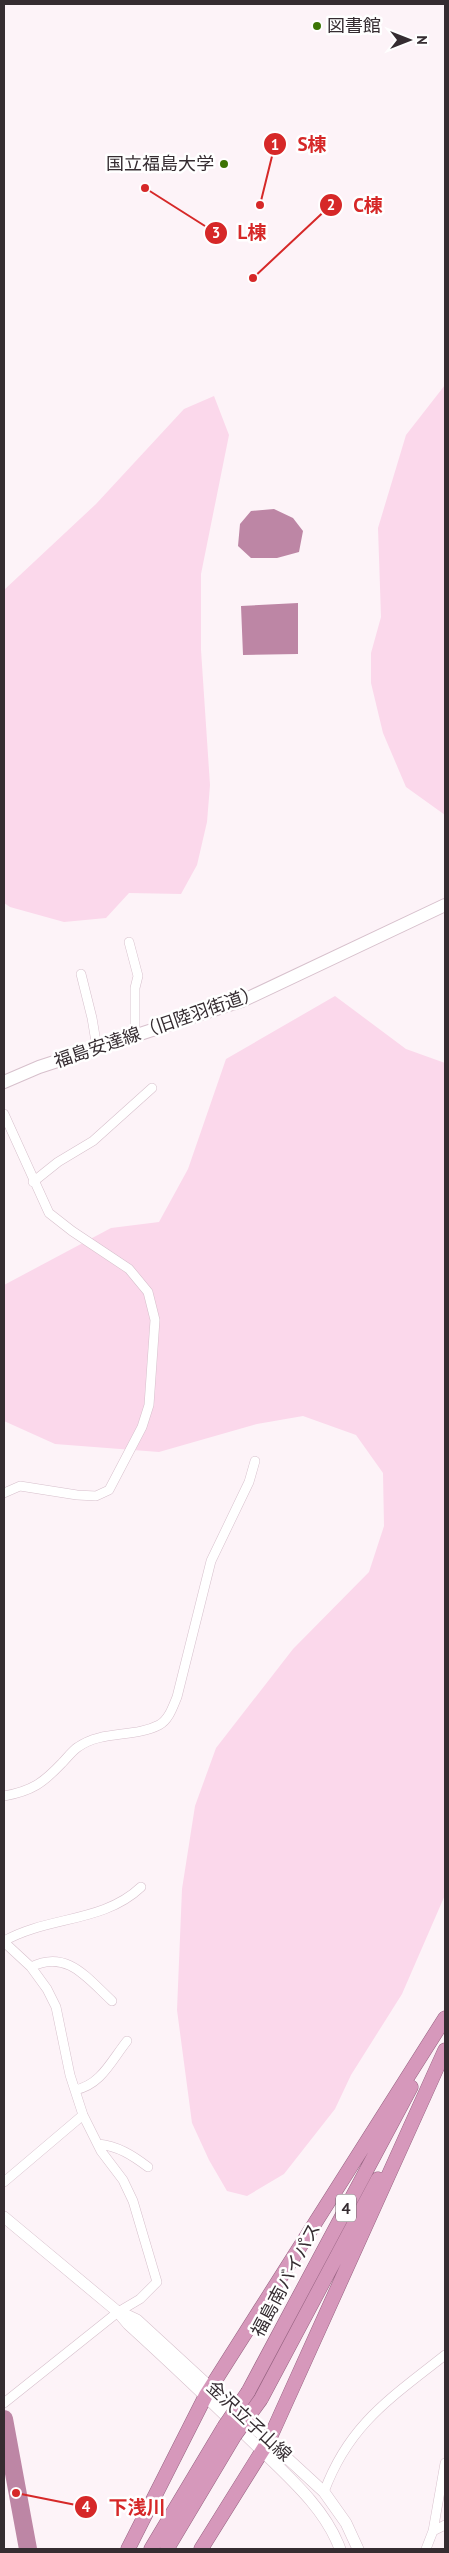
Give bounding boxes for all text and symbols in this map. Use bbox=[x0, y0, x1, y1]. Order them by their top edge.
place label: 図書館 bbox=[327, 14, 381, 37]
north arrow bbox=[384, 15, 434, 65]
marker: 図書館 bbox=[311, 20, 323, 32]
text: N bbox=[413, 35, 431, 45]
callout: S棟 bbox=[262, 127, 336, 161]
text: S棟 bbox=[297, 132, 327, 156]
text: 1 bbox=[271, 135, 279, 154]
place label: 国立福島大学 bbox=[106, 152, 214, 175]
marker: 国立福島大学 bbox=[218, 158, 230, 170]
callout: C棟 bbox=[318, 188, 393, 222]
text: C棟 bbox=[353, 193, 383, 217]
text: 2 bbox=[327, 195, 335, 214]
callout: L棟 bbox=[203, 216, 277, 250]
text: L棟 bbox=[238, 220, 266, 244]
text: 3 bbox=[212, 223, 220, 242]
street label: 福島安達線（旧陸羽街道） bbox=[51, 980, 263, 1073]
road number: 4 bbox=[336, 2194, 356, 2222]
street label: 福島南バイパス bbox=[246, 2219, 325, 2341]
street label: 金沢立子山線 bbox=[202, 2375, 297, 2466]
callout: 下浅川 bbox=[74, 2490, 176, 2524]
text: 下浅川 bbox=[108, 2495, 166, 2519]
text: 4 bbox=[82, 2497, 91, 2516]

